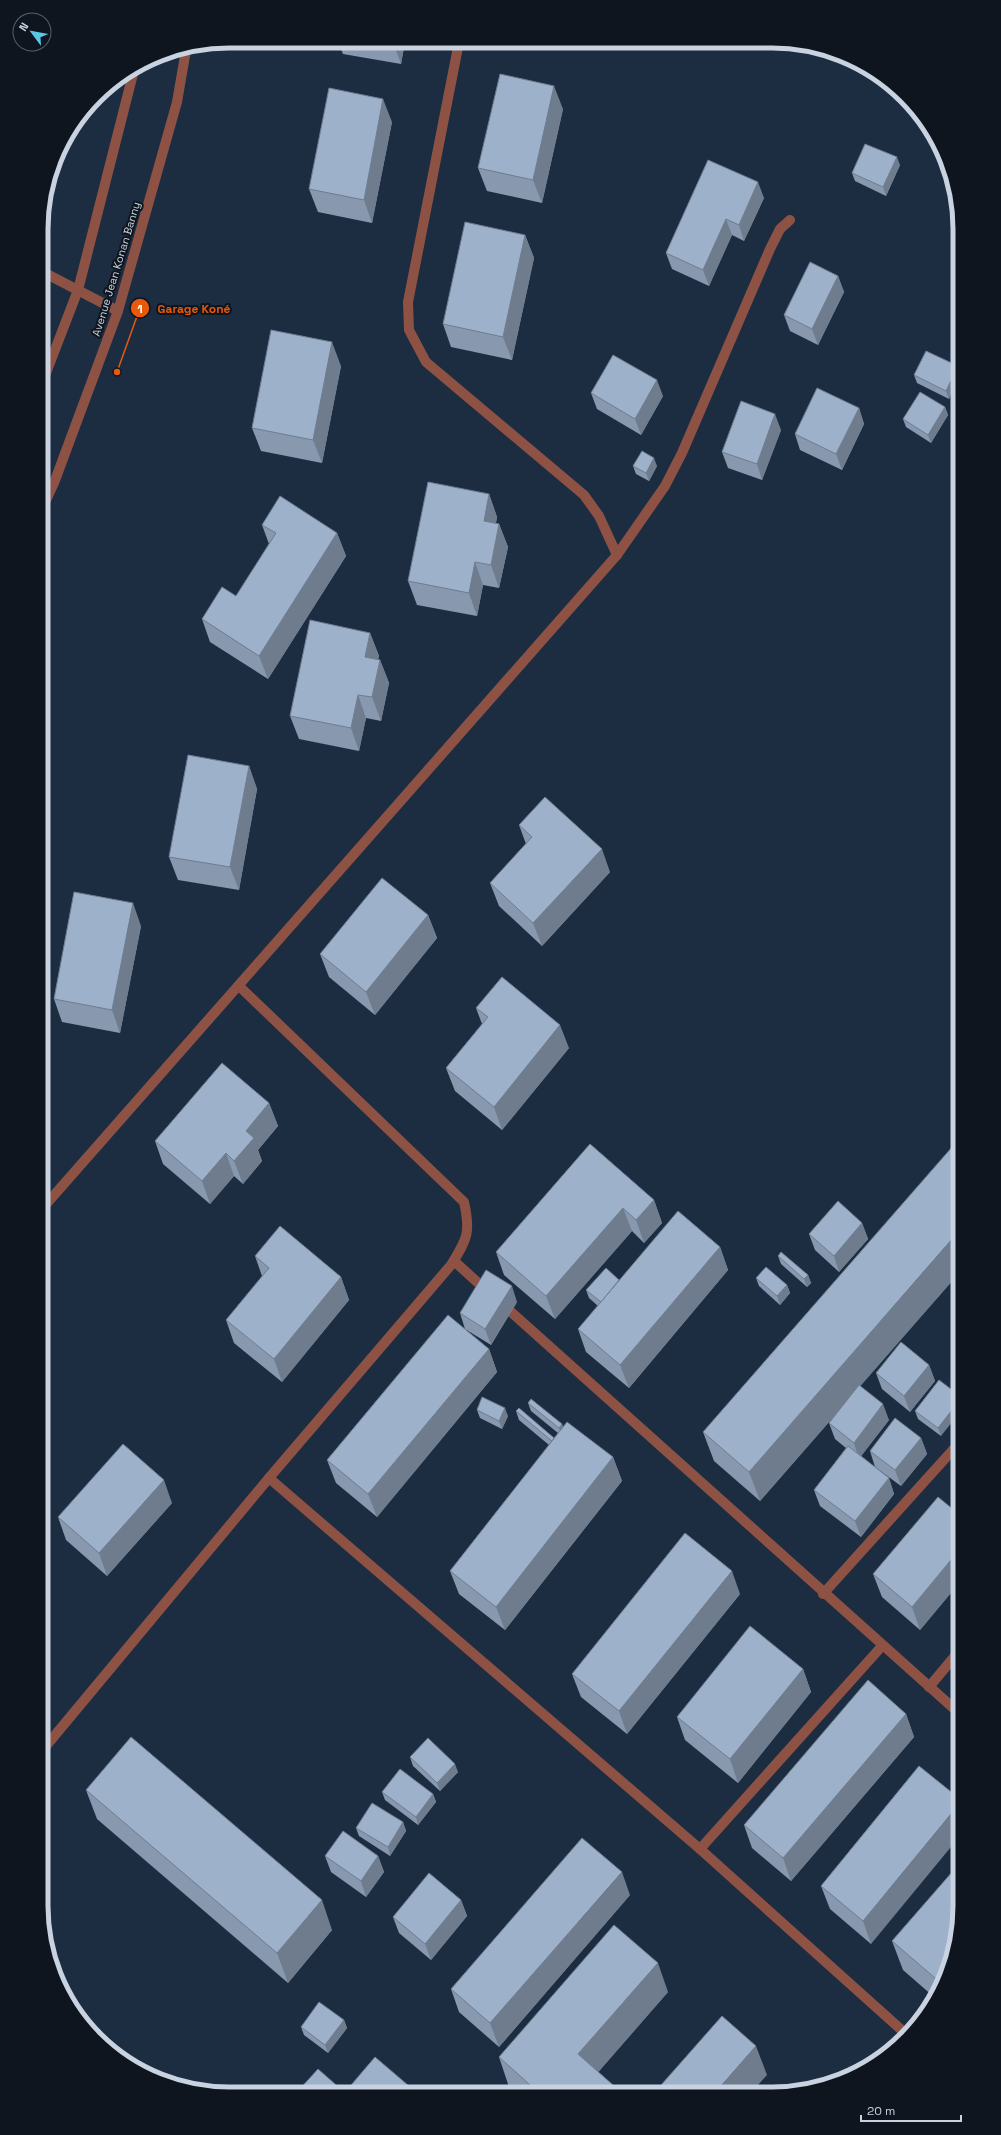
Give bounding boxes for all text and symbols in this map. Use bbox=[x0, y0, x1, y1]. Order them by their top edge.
north arrow bbox=[12, 12, 52, 52]
text: N bbox=[16, 20, 31, 34]
street label: Avenue Jean Konan Banny bbox=[89, 200, 143, 338]
callout: Garage Koné bbox=[130, 296, 239, 320]
text: 1 bbox=[137, 301, 143, 317]
text: Garage Koné bbox=[158, 301, 231, 317]
scale bar bbox=[861, 2097, 961, 2123]
text: 20 m bbox=[867, 2103, 895, 2119]

